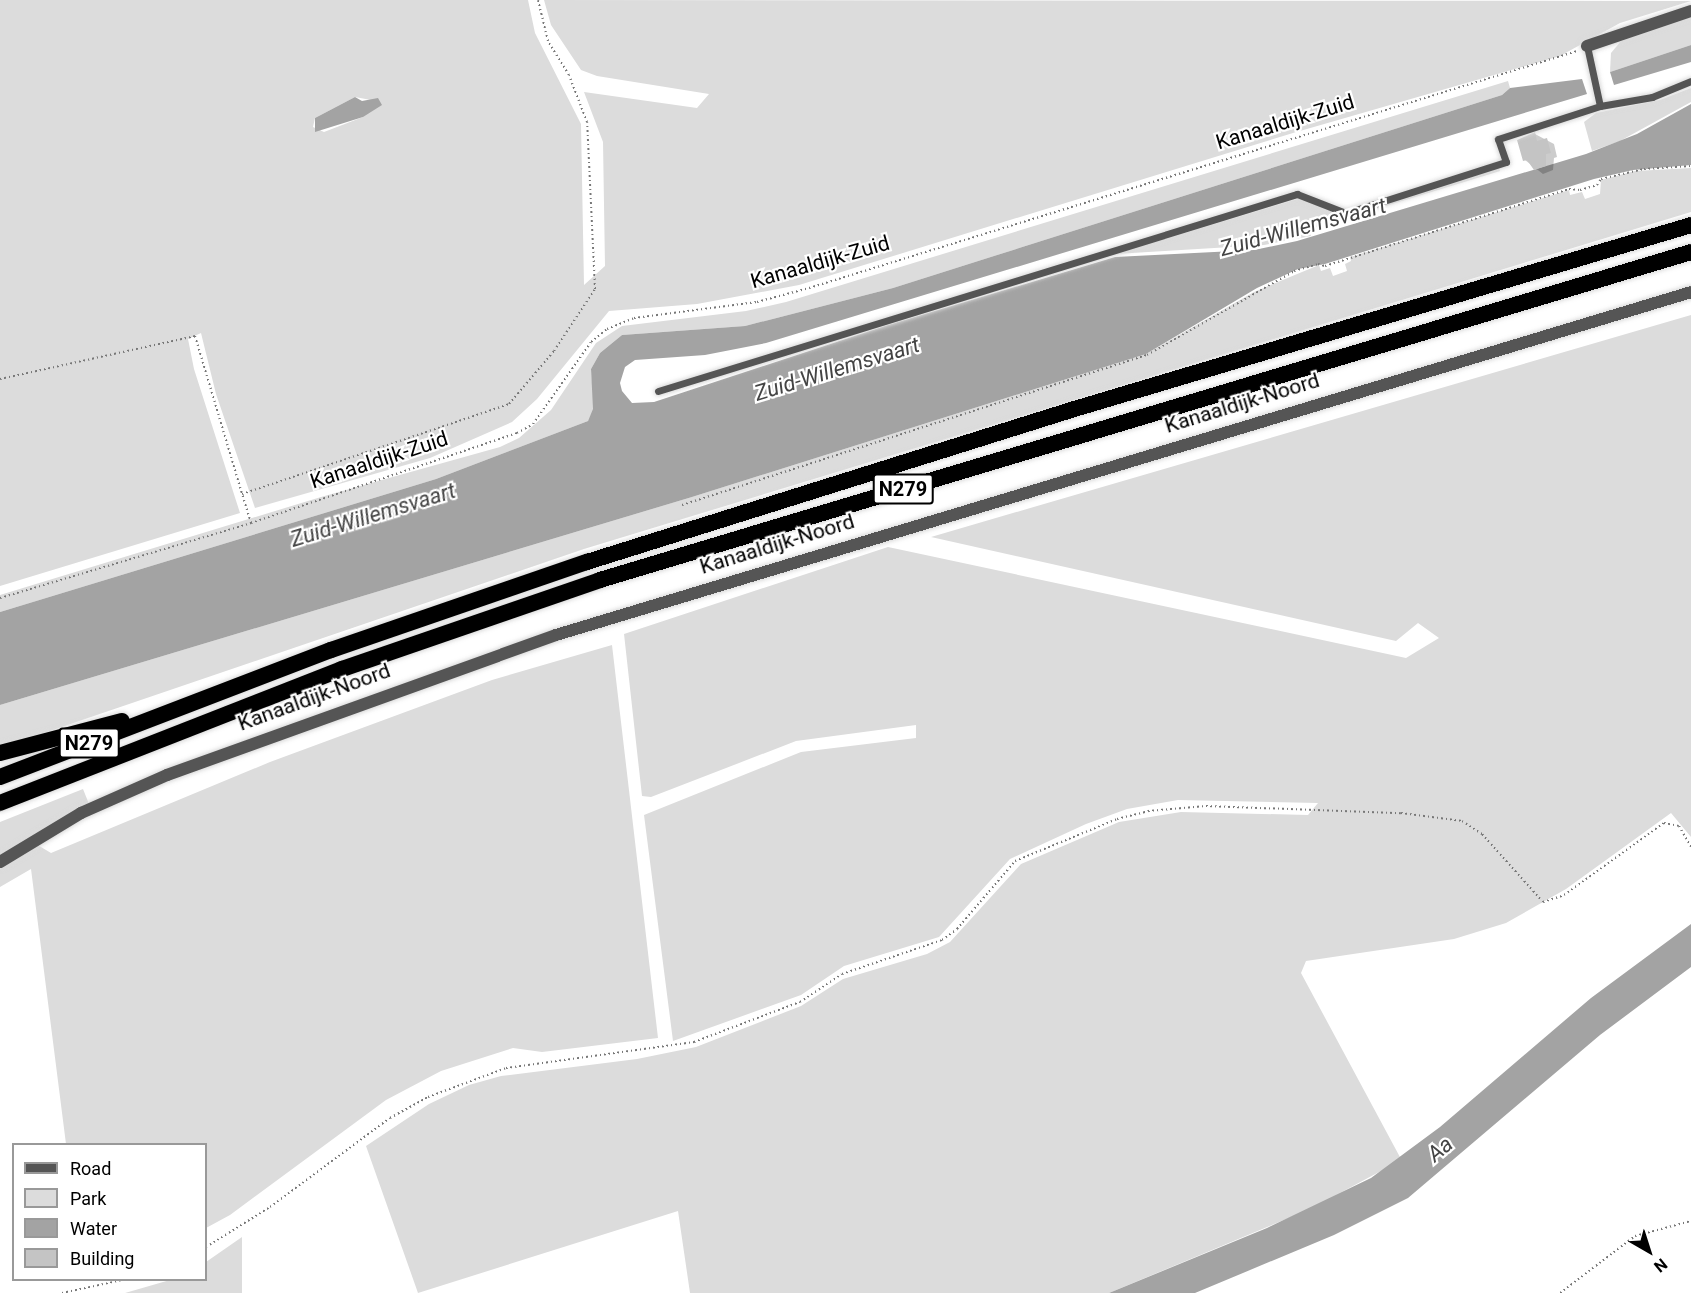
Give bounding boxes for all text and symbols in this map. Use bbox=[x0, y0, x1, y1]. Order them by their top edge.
street label: Kanaaldijk-Zuid bbox=[1213, 89, 1357, 155]
water label: Zuid-Willemsvaart bbox=[1217, 192, 1389, 262]
street label: Kanaaldijk-Zuid bbox=[748, 230, 892, 294]
water label: Zuid-Willemsvaart bbox=[751, 331, 923, 407]
street label: Kanaaldijk-Noord bbox=[1162, 368, 1322, 438]
street label: Kanaaldijk-Zuid bbox=[307, 426, 451, 494]
road number: N279 bbox=[872, 472, 934, 506]
water label: Zuid-Willemsvaart bbox=[287, 477, 459, 553]
street label: Kanaaldijk-Noord bbox=[697, 509, 857, 579]
street label: Kanaaldijk-Noord bbox=[234, 658, 394, 736]
road number: N279 bbox=[58, 726, 121, 760]
water label: Aa bbox=[1422, 1131, 1458, 1167]
legend bbox=[12, 1143, 207, 1281]
text: Road bbox=[70, 1158, 111, 1179]
text: Park bbox=[70, 1188, 106, 1209]
text: Water bbox=[70, 1218, 117, 1239]
north arrow bbox=[1619, 1221, 1679, 1281]
text: Building bbox=[70, 1248, 134, 1269]
text: N bbox=[1650, 1254, 1671, 1276]

